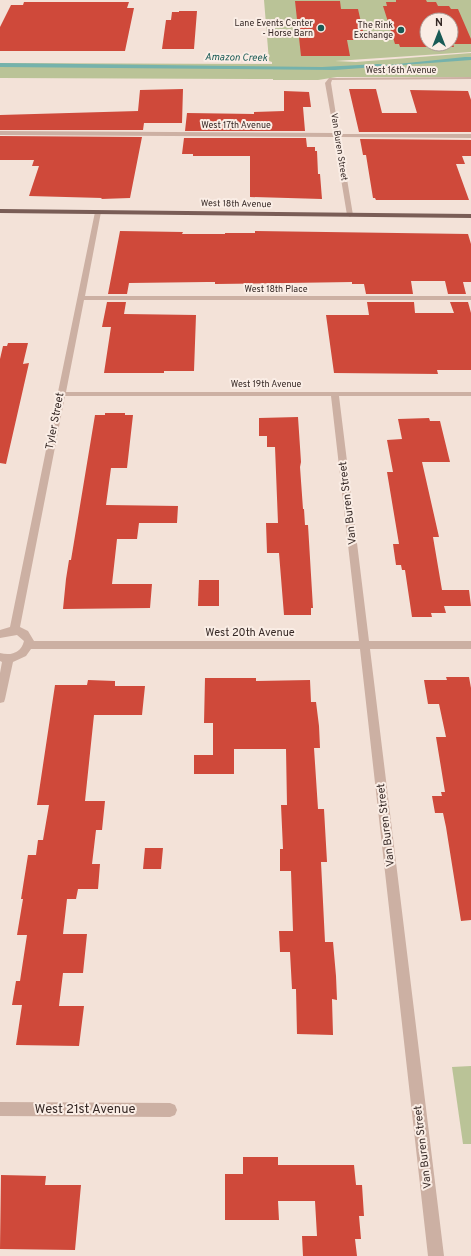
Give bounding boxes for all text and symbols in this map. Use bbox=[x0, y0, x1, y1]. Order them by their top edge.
north arrow bbox=[419, 12, 459, 52]
text: N bbox=[435, 16, 443, 30]
place label: Lane Events Center - Horse Barn bbox=[234, 18, 313, 39]
place label: The Rink Exchange bbox=[354, 20, 393, 41]
marker: Lane Events Center - Horse Barn bbox=[316, 23, 326, 33]
marker: The Rink Exchange bbox=[396, 25, 406, 35]
water label: Amazon Creek bbox=[205, 51, 268, 65]
street label: West 16th Avenue bbox=[366, 65, 436, 76]
street label: Van Buren Street bbox=[328, 112, 350, 182]
street label: West 17th Avenue bbox=[201, 120, 271, 131]
street label: West 18th Avenue bbox=[201, 198, 272, 210]
street label: West 18th Place bbox=[244, 284, 308, 295]
street label: West 19th Avenue bbox=[231, 379, 301, 390]
street label: Tyler Street bbox=[43, 391, 67, 451]
street label: Van Buren Street bbox=[336, 461, 360, 545]
street label: West 20th Avenue bbox=[205, 626, 295, 640]
street label: Van Buren Street bbox=[374, 783, 398, 867]
street label: West 21st Avenue bbox=[35, 1102, 135, 1118]
street label: Van Buren Street bbox=[411, 1105, 435, 1189]

